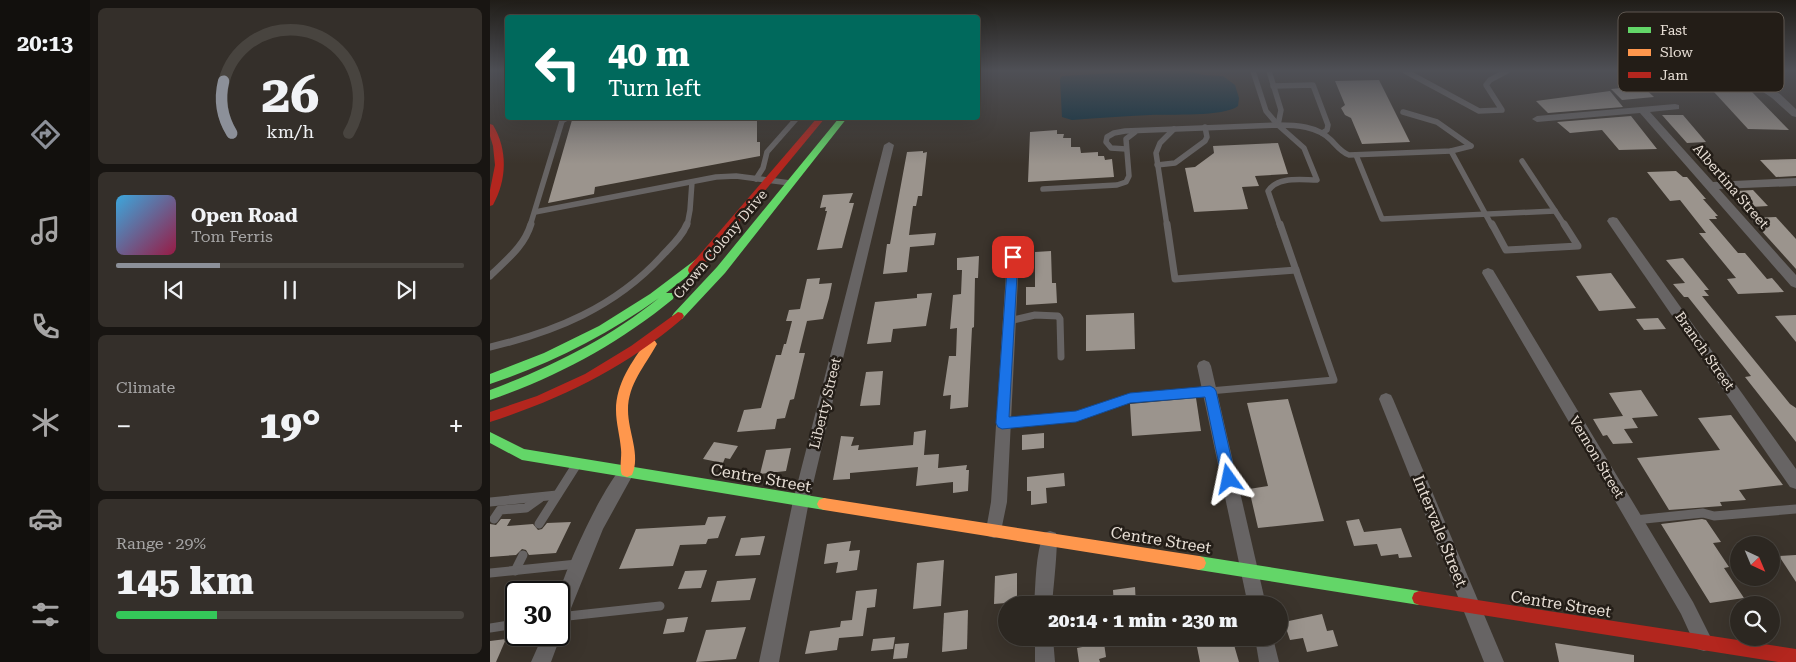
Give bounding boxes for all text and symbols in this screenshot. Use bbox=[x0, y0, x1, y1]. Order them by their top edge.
legend bbox=[1618, 12, 1784, 92]
text: Fast bbox=[1660, 22, 1687, 38]
text: 20:13 bbox=[17, 31, 73, 56]
text: 40 m bbox=[608, 34, 690, 75]
icon: left bbox=[525, 35, 590, 100]
text: Slow bbox=[1660, 44, 1693, 60]
text: 26 bbox=[261, 64, 319, 125]
text: Jam bbox=[1660, 67, 1688, 83]
text: Turn left bbox=[608, 76, 701, 101]
icon: directions bbox=[28, 117, 63, 152]
text: km/h bbox=[266, 121, 314, 142]
street label: Albertina Street bbox=[1690, 140, 1772, 232]
street label: Crown Colony Drive bbox=[670, 186, 770, 302]
text: Open Road bbox=[191, 204, 298, 227]
icon: music bbox=[28, 213, 63, 248]
text: Tom Ferris bbox=[191, 227, 273, 246]
pin bbox=[992, 236, 1034, 278]
icon: arrive bbox=[999, 243, 1027, 271]
icon: previous bbox=[160, 276, 188, 304]
icon: pause bbox=[276, 276, 304, 304]
icon: next bbox=[392, 276, 420, 304]
icon: phone bbox=[28, 309, 63, 344]
street label: Branch Street bbox=[1672, 309, 1738, 393]
street label: Liberty Street bbox=[806, 356, 844, 450]
text: Climate bbox=[116, 378, 175, 397]
text: 19° bbox=[259, 403, 321, 447]
icon: climate bbox=[28, 405, 63, 440]
text: − bbox=[116, 410, 132, 443]
text: + bbox=[448, 410, 464, 443]
street label: Vernon Street bbox=[1566, 413, 1628, 501]
position arrow bbox=[1202, 452, 1254, 504]
street label: Centre Street bbox=[709, 460, 813, 496]
street label: Intervale Street bbox=[1409, 472, 1471, 590]
icon: car bbox=[28, 501, 63, 536]
street label: Centre Street bbox=[1109, 523, 1213, 557]
text: Range · 29% bbox=[116, 534, 206, 553]
north arrow bbox=[1730, 536, 1780, 586]
map controls bbox=[1730, 536, 1780, 646]
text: 145 km bbox=[116, 559, 254, 603]
speed limit sign: 30 bbox=[505, 581, 570, 646]
street label: Centre Street bbox=[1509, 587, 1613, 621]
button: search bbox=[1730, 596, 1780, 646]
icon: filters bbox=[28, 597, 63, 632]
text: 20:14 · 1 min · 230 m bbox=[1048, 609, 1238, 632]

